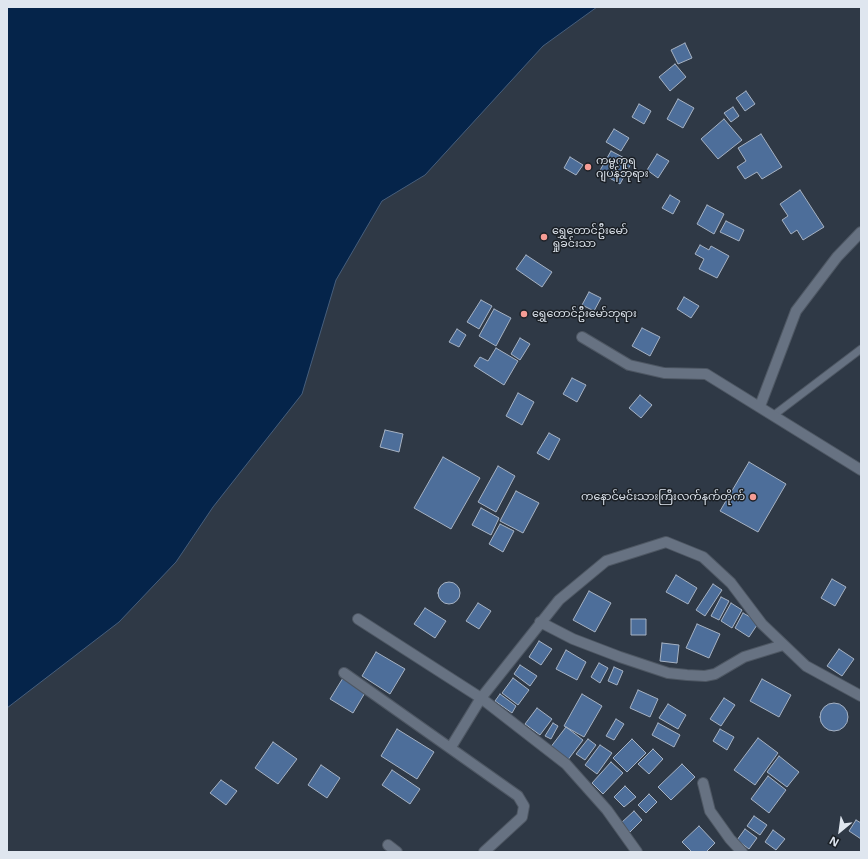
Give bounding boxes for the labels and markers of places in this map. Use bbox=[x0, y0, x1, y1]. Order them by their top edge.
place label: ကမ္မကူရ ဂျပန်ဘုရား bbox=[596, 154, 649, 180]
marker: ကမ္မကူရ ဂျပန်ဘုရား bbox=[583, 162, 593, 172]
place label: ရွှေတောင်ဦးမော် ရှုခင်းသာ bbox=[552, 224, 628, 250]
marker: ရွှေတောင်ဦးမော် ရှုခင်းသာ bbox=[539, 232, 549, 242]
place label: ရွှေတောင်ဦးမော်ဘုရား bbox=[532, 307, 637, 321]
marker: ရွှေတောင်ဦးမော်ဘုရား bbox=[519, 309, 529, 319]
place label: ကနောင်မင်းသားကြီးလက်နက်တိုက် bbox=[581, 490, 745, 504]
marker: ကနောင်မင်းသားကြီးလက်နက်တိုက် bbox=[748, 492, 758, 502]

